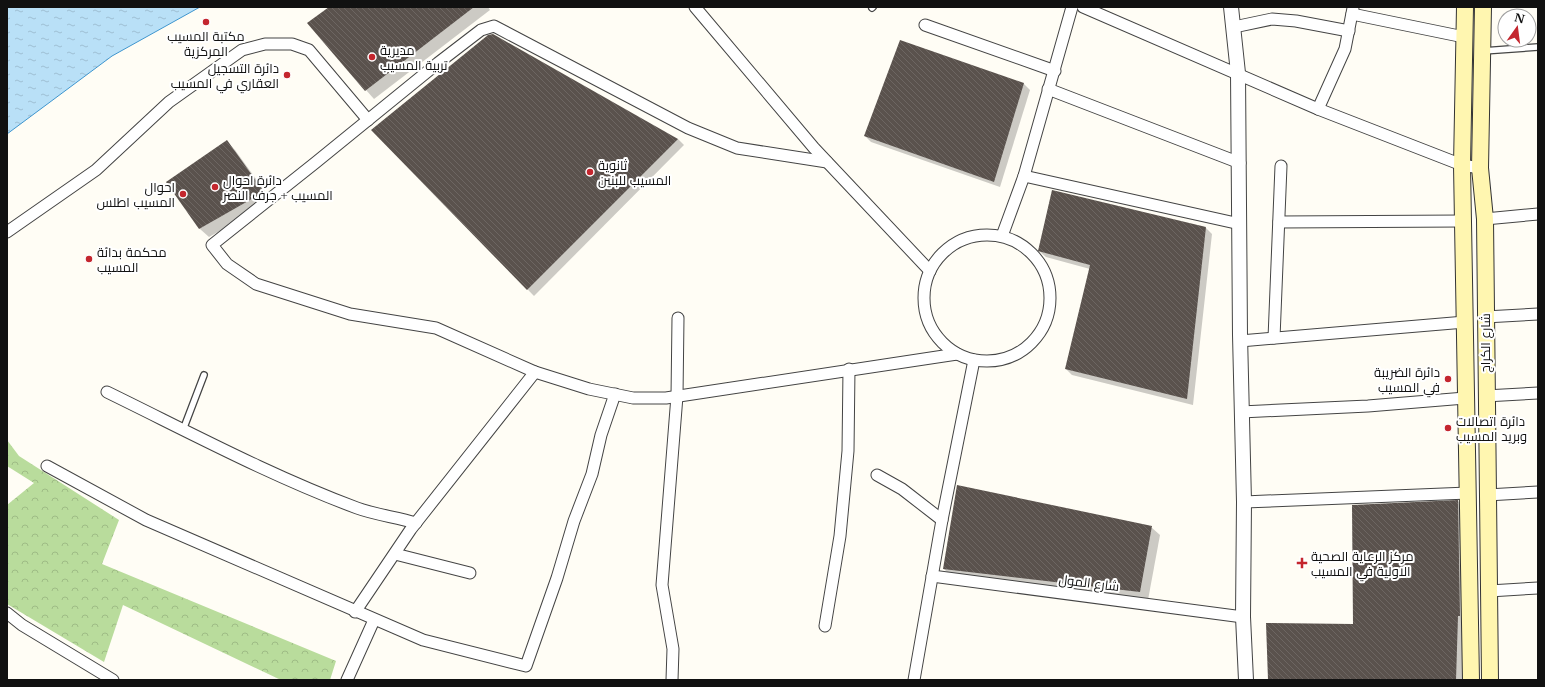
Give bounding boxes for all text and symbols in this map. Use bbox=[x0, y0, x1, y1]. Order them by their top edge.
north arrow bbox=[1497, 8, 1537, 48]
text: N bbox=[1513, 10, 1527, 26]
marker: مكتبة المسيب المركزية bbox=[201, 17, 211, 27]
place label: مكتبة المسيب المركزية bbox=[167, 28, 245, 60]
place label: مديرية تربية المسيب bbox=[380, 42, 448, 74]
marker: مديرية تربية المسيب bbox=[367, 52, 377, 62]
place label: دائرة التسجيل العقاري في المسيب bbox=[171, 60, 279, 94]
marker: دائرة التسجيل العقاري في المسيب bbox=[282, 70, 292, 80]
place label: ثانوية المسيب للبنين bbox=[598, 157, 671, 189]
marker: ثانوية المسيب للبنين bbox=[585, 167, 595, 177]
place label: دائرة احوال المسيب + جرف النصر bbox=[222, 172, 333, 204]
place label: احوال المسيب اطلس bbox=[96, 179, 175, 211]
marker: دائرة احوال المسيب + جرف النصر bbox=[210, 182, 220, 192]
marker: احوال المسيب اطلس bbox=[178, 189, 188, 199]
place label: محكمة بدائة المسيب bbox=[97, 244, 167, 276]
marker: محكمة بدائة المسيب bbox=[84, 254, 94, 264]
street label: شارع الكراج bbox=[1477, 313, 1494, 373]
place label: دائرة الضريبة في المسيب bbox=[1374, 364, 1440, 398]
marker: دائرة الضريبة في المسيب bbox=[1443, 374, 1453, 384]
place label: دائرة اتصالات وبريد المسيب bbox=[1456, 413, 1527, 445]
marker: دائرة اتصالات وبريد المسيب bbox=[1443, 423, 1453, 433]
place label: مركز الرعاية الصحية الاولية في المسيب bbox=[1311, 548, 1414, 582]
marker: مركز الرعاية الصحية الاولية في المسيب bbox=[1296, 557, 1308, 569]
street label: شارع المول bbox=[1058, 571, 1120, 595]

